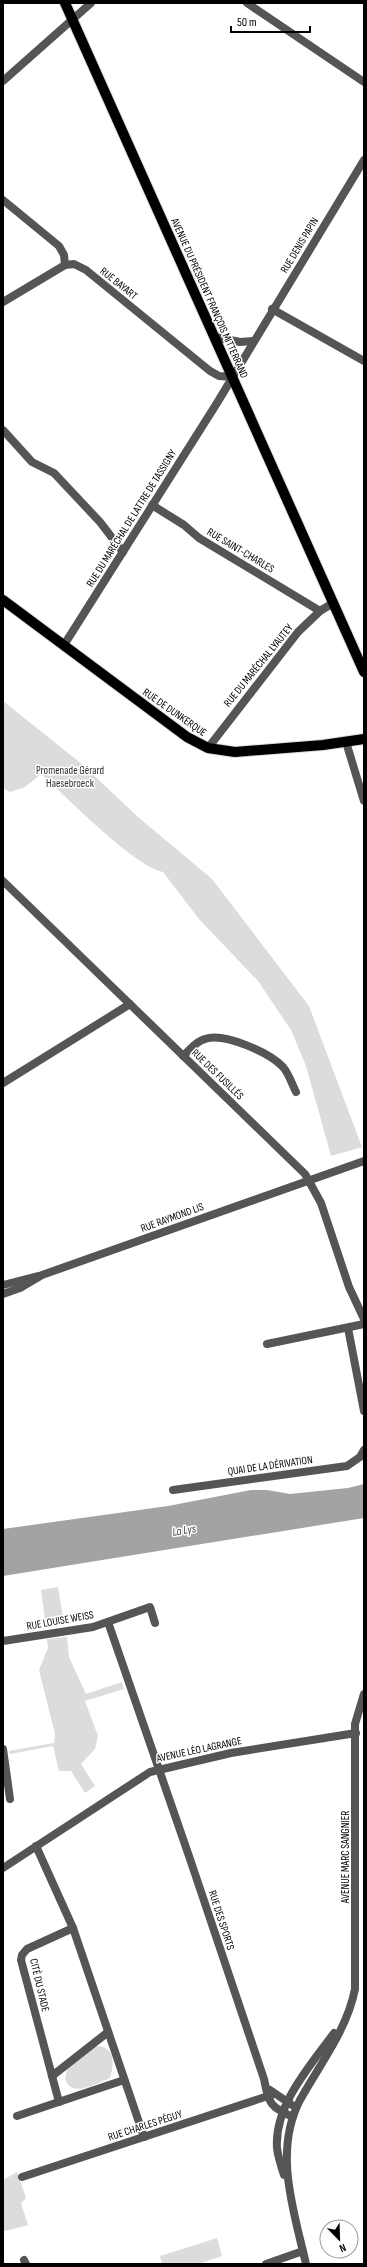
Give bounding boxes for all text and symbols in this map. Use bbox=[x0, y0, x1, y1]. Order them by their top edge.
scale bar bbox=[231, 8, 310, 34]
text: 50 m bbox=[237, 15, 257, 30]
street label: AVENUE DU PRÉSIDENT FRANÇOIS MITTERRAND bbox=[168, 215, 251, 380]
street label: RUE DENIS PAPIN bbox=[278, 215, 321, 275]
street label: RUE BAYART bbox=[97, 264, 140, 303]
street label: RUE DU MARÉCHAL DE LATTRE DE TASSIGNY bbox=[84, 447, 179, 589]
street label: RUE SAINT-CHARLES bbox=[205, 525, 277, 576]
street label: RUE DU MARÉCHAL LYAUTEY bbox=[221, 621, 296, 709]
street label: RUE DE DUNKERQUE bbox=[140, 686, 209, 739]
park label: Promenade Gérard Haesebroeck bbox=[36, 764, 104, 790]
street label: RUE DES FUSILLÉS bbox=[189, 1046, 247, 1103]
street label: RUE RAYMOND LIS bbox=[139, 1200, 206, 1235]
street label: QUAI DE LA DÉRIVATION bbox=[227, 1453, 313, 1478]
water label: La Lys bbox=[171, 1521, 198, 1540]
street label: RUE LOUISE WEISS bbox=[26, 1608, 95, 1633]
street label: AVENUE LÉO LAGRANGE bbox=[154, 1734, 243, 1765]
street label: AVENUE MARC SANGNIER bbox=[339, 1811, 352, 1904]
street label: RUE DES SPORTS bbox=[206, 1889, 237, 1952]
street label: CITÉ DU STADE bbox=[27, 1957, 52, 2013]
street label: RUE CHARLES PÉGUY bbox=[106, 2107, 184, 2144]
north arrow bbox=[319, 2219, 359, 2259]
text: N bbox=[337, 2241, 348, 2255]

